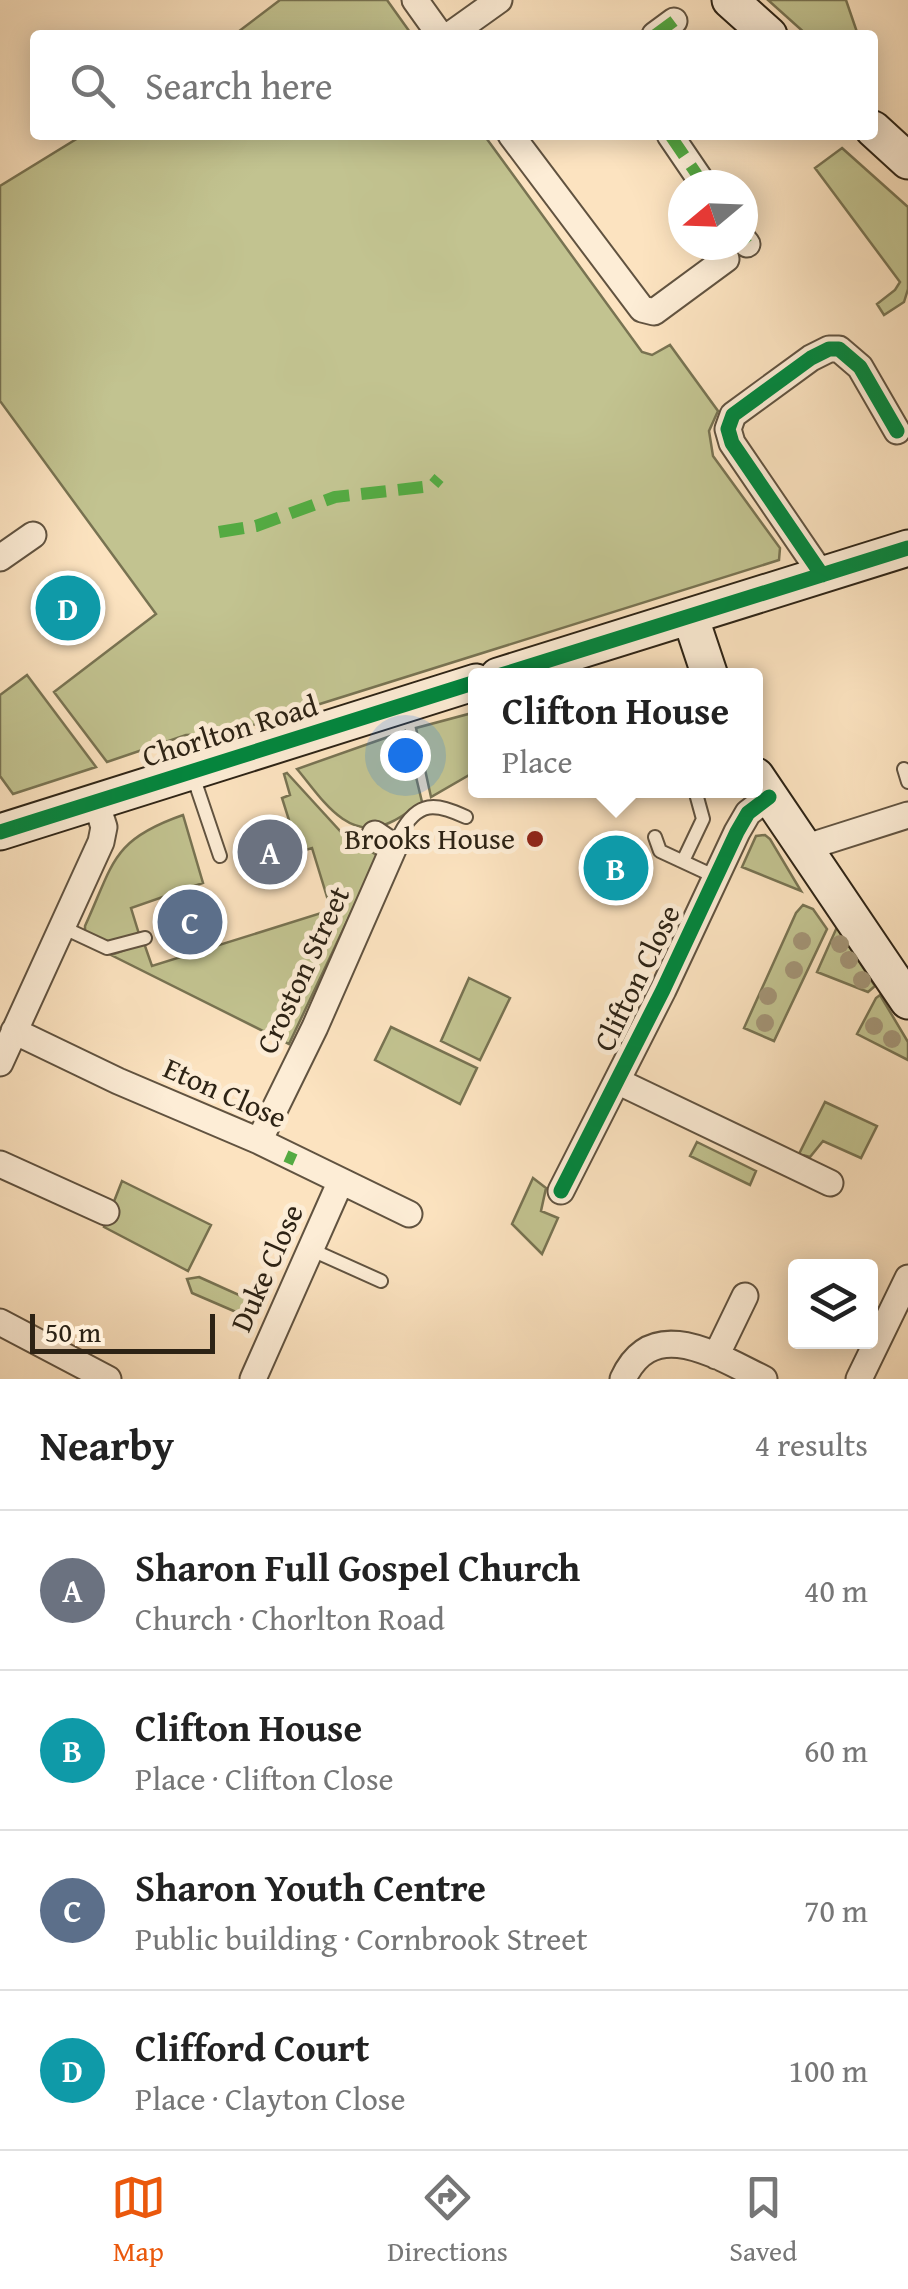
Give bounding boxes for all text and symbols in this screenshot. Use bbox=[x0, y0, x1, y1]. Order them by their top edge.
search box bbox=[30, 30, 878, 140]
text: Search here bbox=[145, 57, 333, 113]
icon: search bbox=[65, 58, 120, 113]
north arrow bbox=[668, 170, 758, 260]
pin: D bbox=[36, 570, 100, 646]
popup bbox=[468, 668, 763, 798]
street label: Chorlton Road bbox=[137, 682, 323, 778]
text: Clifton House bbox=[502, 682, 729, 738]
your location bbox=[380, 730, 431, 781]
text: Place bbox=[502, 738, 572, 785]
pin: A bbox=[238, 814, 302, 890]
place label: Brooks House bbox=[344, 816, 515, 860]
marker: Brooks House bbox=[524, 828, 546, 850]
pin: B bbox=[584, 830, 648, 906]
street label: Croston Street bbox=[244, 878, 360, 1061]
pin: C bbox=[158, 884, 222, 960]
street label: Clifton Close bbox=[582, 897, 691, 1058]
street label: Eton Close bbox=[157, 1045, 294, 1139]
street label: Duke Close bbox=[218, 1197, 314, 1339]
map controls bbox=[788, 1259, 878, 1349]
button: layers bbox=[788, 1259, 878, 1349]
scale bar bbox=[30, 1309, 215, 1354]
text: 50 m bbox=[45, 1311, 101, 1352]
text: Nearby bbox=[40, 1414, 174, 1475]
text: 4 results bbox=[755, 1421, 868, 1468]
text: Sharon Full Gospel Church bbox=[135, 1539, 580, 1595]
text: A bbox=[62, 1567, 83, 1614]
text: 40 m bbox=[804, 1567, 868, 1614]
text: Church · Chorlton Road bbox=[135, 1595, 445, 1642]
text: Clifton House bbox=[135, 1699, 362, 1755]
text: B bbox=[63, 1727, 82, 1774]
text: 60 m bbox=[804, 1727, 868, 1774]
text: Place · Clifton Close bbox=[135, 1755, 394, 1802]
text: Sharon Youth Centre bbox=[135, 1859, 486, 1915]
text: C bbox=[63, 1887, 82, 1934]
text: 70 m bbox=[804, 1887, 868, 1934]
text: Public building · Cornbrook Street bbox=[135, 1915, 588, 1962]
text: Clifford Court bbox=[135, 2019, 369, 2075]
text: D bbox=[62, 2047, 83, 2094]
text: 100 m bbox=[789, 2047, 868, 2094]
text: Place · Clayton Close bbox=[135, 2075, 405, 2122]
tab: Map bbox=[111, 2170, 166, 2271]
tab: Directions bbox=[387, 2170, 508, 2271]
tab: Saved bbox=[729, 2170, 797, 2271]

